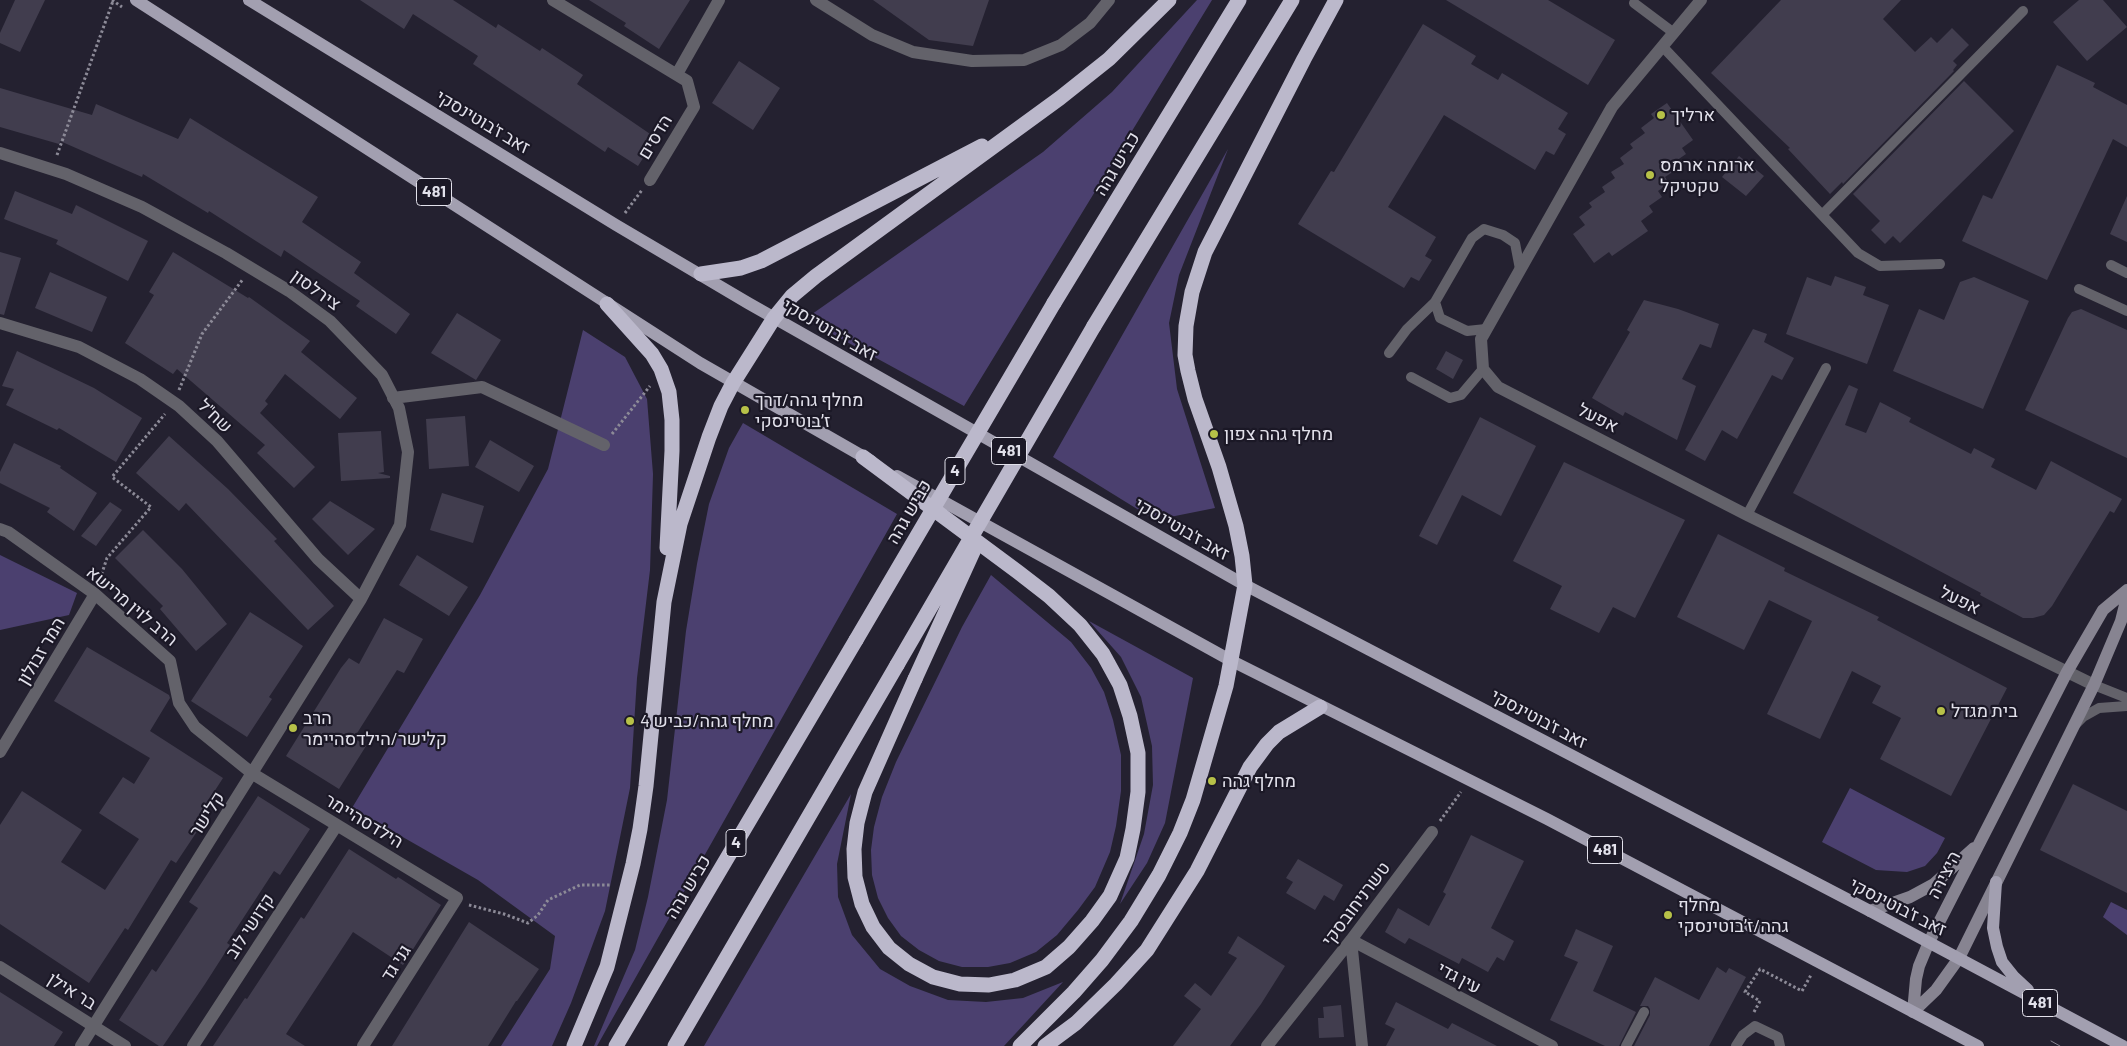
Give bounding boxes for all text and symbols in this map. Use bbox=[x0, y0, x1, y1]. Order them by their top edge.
street label: זאב ז'בוטינסקי bbox=[432, 86, 534, 158]
place label: ארליך bbox=[1671, 104, 1715, 126]
marker: ארליך bbox=[1655, 109, 1667, 121]
street label: הדסים bbox=[633, 111, 677, 163]
street label: כביש גהה bbox=[1090, 128, 1144, 200]
place label: ארומה ארמס טקטיקל bbox=[1660, 154, 1755, 196]
marker: ארומה ארמס טקטיקל bbox=[1644, 169, 1656, 181]
road number: 481 bbox=[416, 178, 452, 206]
street label: צירלסון bbox=[287, 265, 345, 315]
street label: זאב ז'בוטינסקי bbox=[779, 294, 881, 366]
place label: מחלף גהה/דרך ז׳בוטינסקי bbox=[755, 389, 863, 432]
street label: שח"ל bbox=[193, 395, 237, 437]
street label: אפעל bbox=[1574, 399, 1622, 437]
marker: מחלף גהה/דרך ז׳בוטינסקי bbox=[739, 404, 751, 416]
place label: מחלף גהה צפון bbox=[1224, 423, 1333, 445]
marker: מחלף גהה צפון bbox=[1208, 428, 1220, 440]
road number: 481 bbox=[992, 438, 1026, 464]
road number: 4 bbox=[945, 458, 965, 484]
street label: כביש גהה bbox=[882, 476, 936, 548]
street label: זאב ז'בוטינסקי bbox=[1131, 493, 1233, 565]
street label: הרב לוין מרישא bbox=[82, 561, 182, 651]
street label: אפעל bbox=[1936, 581, 1984, 619]
street label: המר זבולון bbox=[12, 613, 70, 689]
street label: זאב ז'בוטינסקי bbox=[1487, 685, 1591, 753]
place label: בית מגדל bbox=[1951, 700, 2018, 722]
marker: בית מגדל bbox=[1935, 705, 1947, 717]
place label: הרב קלישר/הילדסהיימר bbox=[303, 707, 447, 750]
place label: מחלף גהה/כביש 4 bbox=[640, 710, 774, 732]
marker: מחלף גהה/כביש 4 bbox=[624, 715, 636, 727]
marker: הרב קלישר/הילדסהיימר bbox=[287, 722, 299, 734]
place label: מחלף גהה bbox=[1222, 770, 1296, 792]
marker: מחלף גהה bbox=[1206, 775, 1218, 787]
street label: קלישר bbox=[185, 788, 229, 840]
street label: הילדסהיימר bbox=[321, 789, 407, 853]
road number: 4 bbox=[726, 830, 746, 856]
road number: 481 bbox=[1588, 836, 1622, 864]
street label: היצירה bbox=[1923, 848, 1965, 902]
street label: כביש גהה bbox=[661, 851, 715, 923]
street label: טשרניחובסקי bbox=[1317, 858, 1395, 950]
street label: זאב ז'בוטינסקי bbox=[1846, 873, 1950, 941]
street label: קדושי לוב bbox=[221, 889, 279, 963]
place label: מחלף גהה/ז׳בוטינסקי bbox=[1678, 894, 1789, 936]
marker: מחלף גהה/ז׳בוטינסקי bbox=[1662, 909, 1674, 921]
street label: גני גד bbox=[376, 941, 416, 985]
street label: עין גדי bbox=[1433, 958, 1485, 998]
street label: בר אילן bbox=[44, 968, 100, 1014]
road number: 481 bbox=[2022, 990, 2058, 1016]

